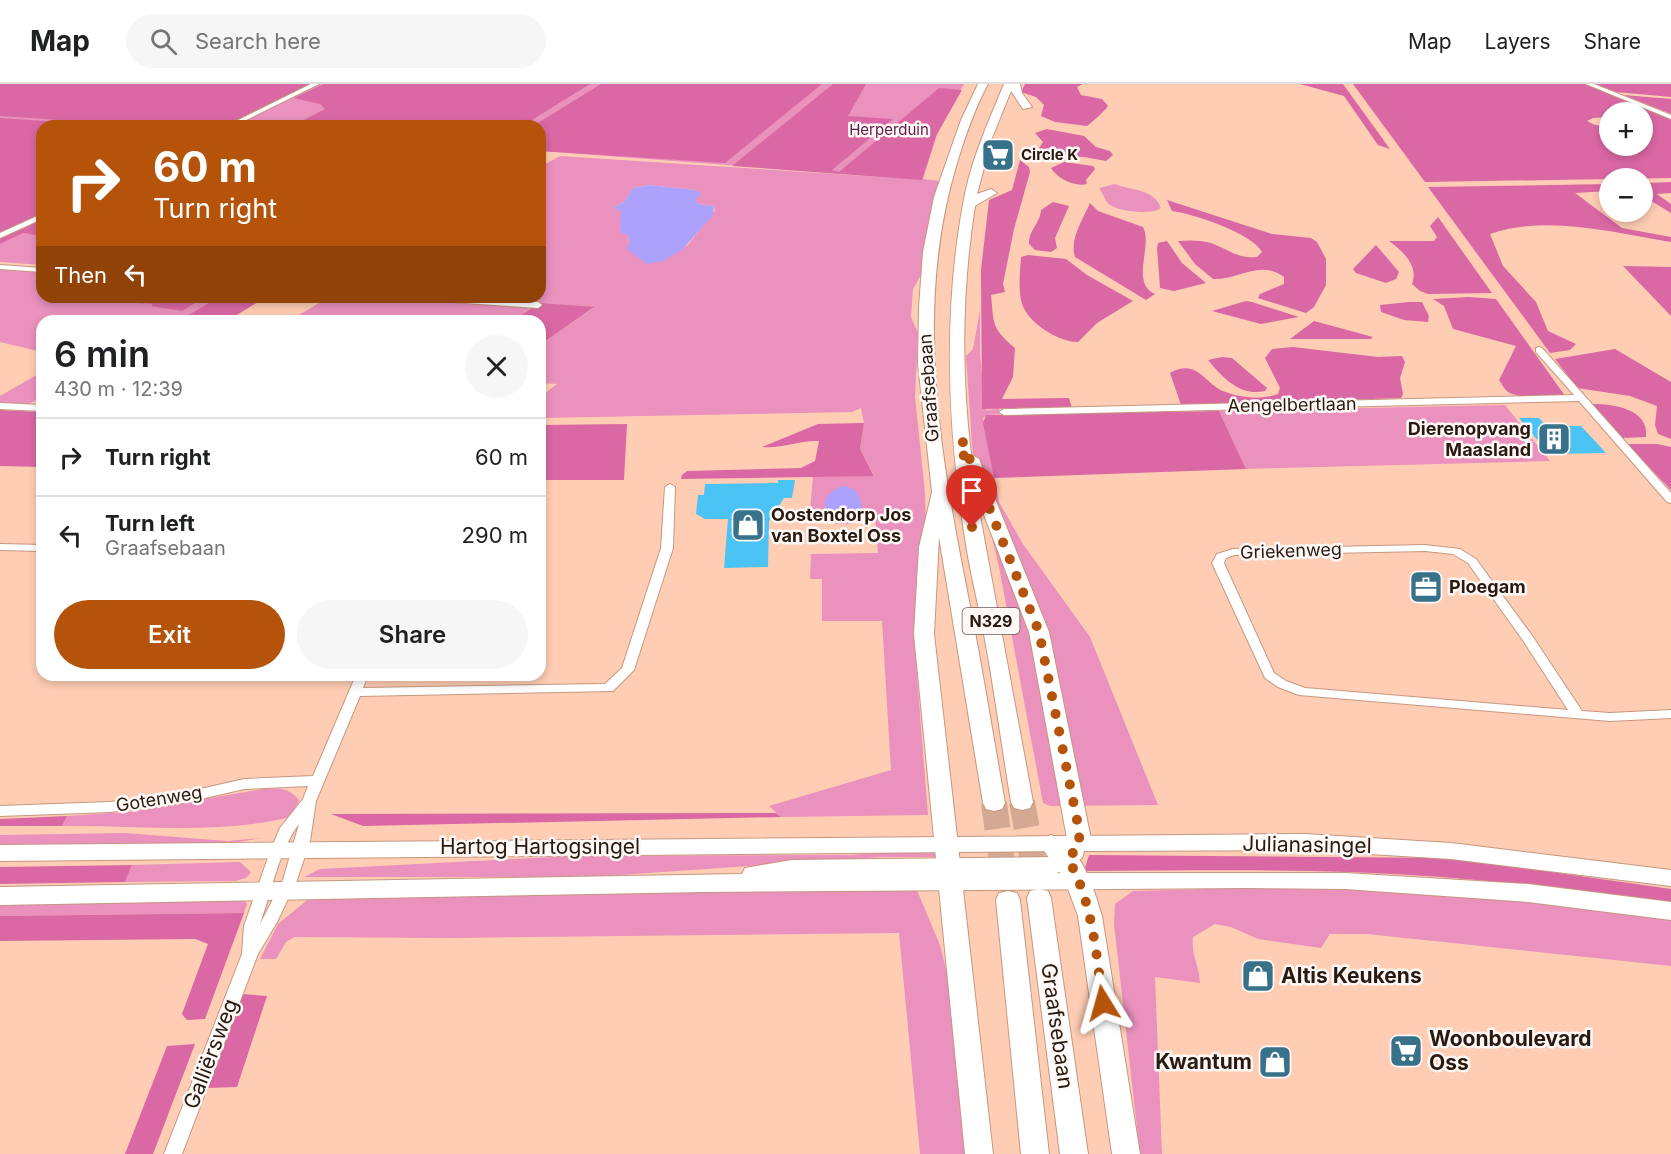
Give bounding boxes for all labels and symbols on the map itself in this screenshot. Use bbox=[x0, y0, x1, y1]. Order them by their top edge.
park label: Herperduin bbox=[849, 120, 929, 139]
supermarket icon: Circle K bbox=[980, 137, 1016, 173]
place label: Circle K bbox=[1021, 145, 1078, 164]
street label: Graafsebaan bbox=[914, 333, 943, 443]
street label: Aengelbertlaan bbox=[1227, 393, 1357, 416]
place label: Dierenopvang Maasland bbox=[1408, 418, 1531, 460]
building icon: Dierenopvang Maasland bbox=[1536, 421, 1572, 457]
pin bbox=[946, 465, 997, 527]
place label: Oostendorp Jos van Boxtel Oss bbox=[771, 504, 911, 546]
shop icon: Oostendorp Jos van Boxtel Oss bbox=[730, 507, 766, 543]
street label: Griekenweg bbox=[1240, 538, 1342, 563]
office icon: Ploegam bbox=[1408, 569, 1444, 605]
place label: Ploegam bbox=[1449, 576, 1526, 597]
road number: N329 bbox=[962, 608, 1020, 634]
street label: Gotenweg bbox=[114, 781, 204, 816]
street label: Julianasingel bbox=[1242, 831, 1372, 858]
street label: Hartog Hartogsingel bbox=[440, 834, 640, 859]
shop icon: Altis Keukens bbox=[1240, 958, 1276, 994]
street label: Graafsebaan bbox=[1036, 961, 1079, 1090]
place label: Altis Keukens bbox=[1281, 963, 1422, 988]
position arrow bbox=[1071, 971, 1135, 1035]
street label: Galliërsweg bbox=[178, 995, 243, 1112]
place label: Woonboulevard Oss bbox=[1429, 1026, 1591, 1075]
supermarket icon: Woonboulevard Oss bbox=[1388, 1033, 1424, 1069]
shop icon: Kwantum bbox=[1257, 1044, 1293, 1080]
place label: Kwantum bbox=[1155, 1049, 1252, 1074]

